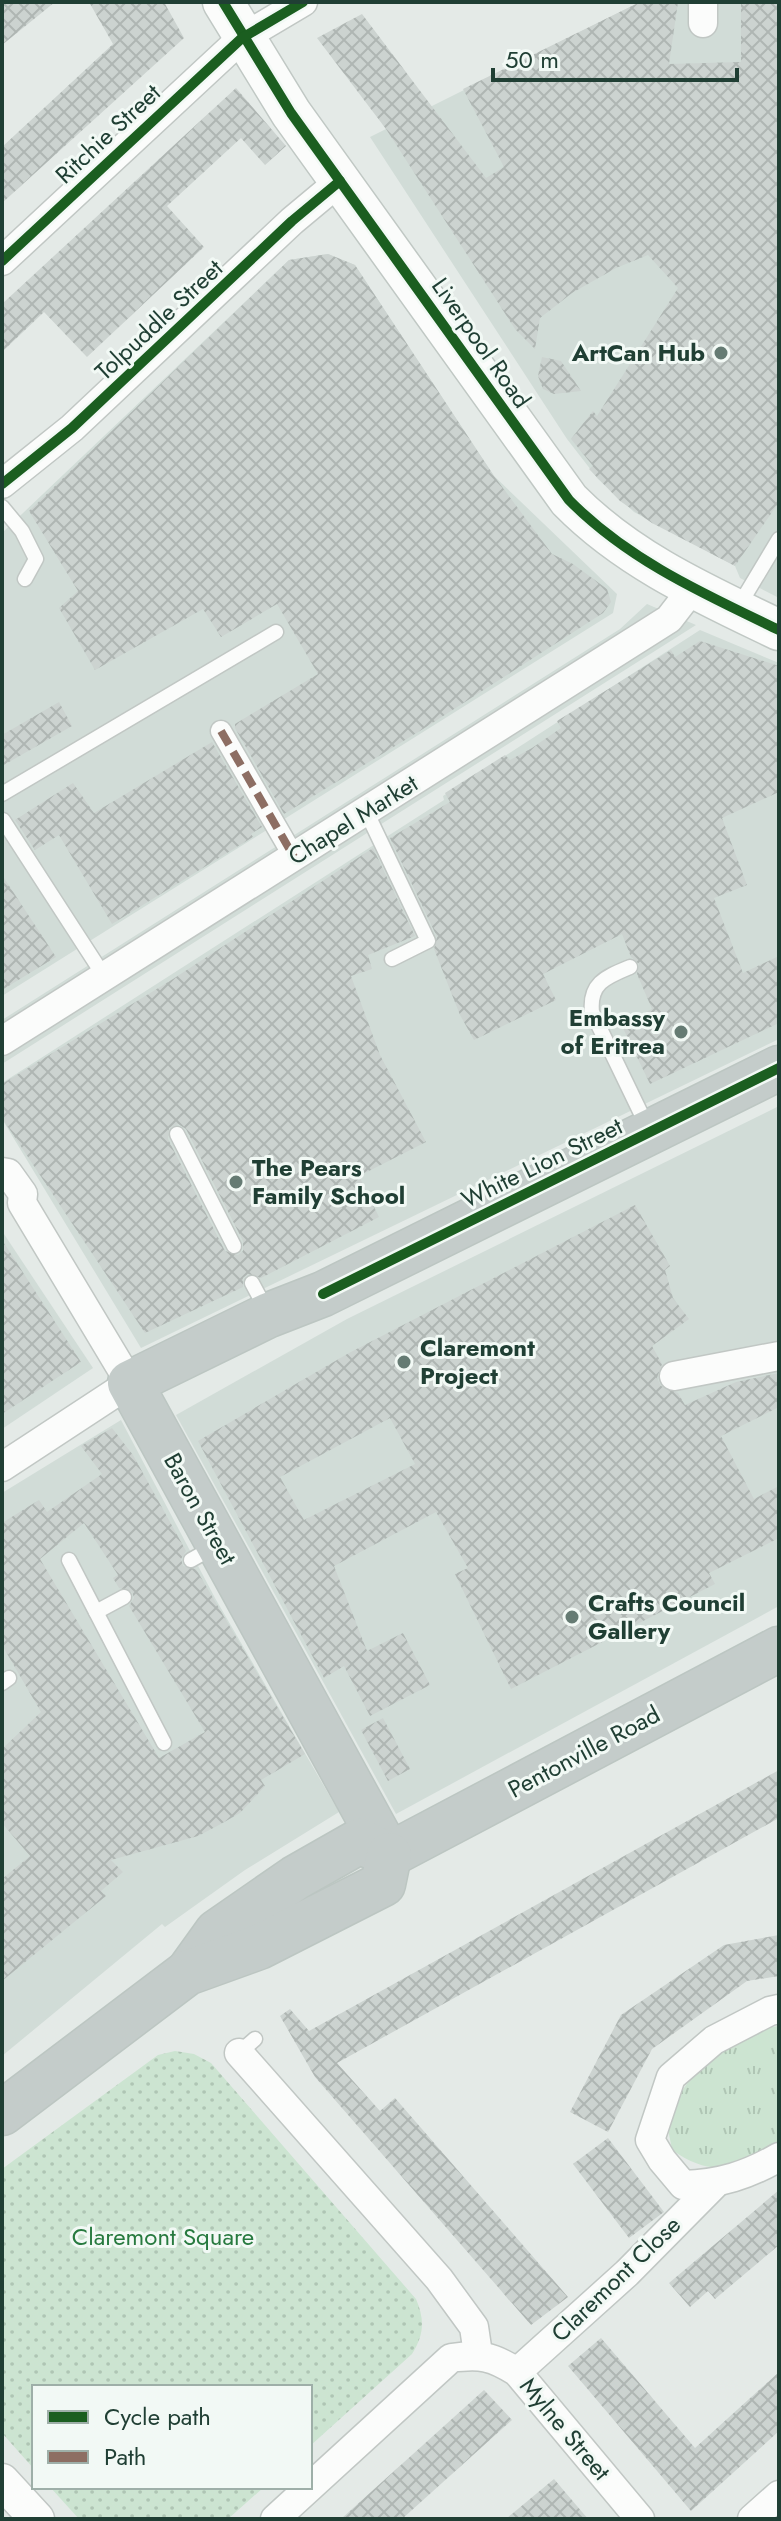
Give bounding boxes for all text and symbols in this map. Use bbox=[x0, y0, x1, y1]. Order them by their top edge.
scale bar bbox=[493, 32, 737, 82]
text: 50 m bbox=[505, 42, 559, 77]
street label: Ritchie Street bbox=[47, 75, 168, 192]
street label: Tolpuddle Street bbox=[87, 251, 231, 388]
street label: Liverpool Road bbox=[423, 270, 539, 415]
place label: ArtCan Hub bbox=[571, 335, 705, 370]
marker: ArtCan Hub bbox=[712, 344, 730, 362]
street label: Chapel Market bbox=[281, 766, 424, 873]
place label: Embassy of Eritrea bbox=[561, 1000, 665, 1063]
marker: Embassy of Eritrea bbox=[672, 1023, 690, 1041]
street label: White Lion Street bbox=[455, 1108, 628, 1217]
place label: The Pears Family School bbox=[252, 1150, 405, 1213]
marker: The Pears Family School bbox=[227, 1173, 245, 1191]
place label: Claremont Project bbox=[420, 1330, 535, 1393]
marker: Claremont Project bbox=[395, 1353, 413, 1371]
street label: Baron Street bbox=[155, 1446, 246, 1571]
place label: Crafts Council Gallery bbox=[588, 1585, 745, 1648]
marker: Crafts Council Gallery bbox=[563, 1608, 581, 1626]
street label: Pentonville Road bbox=[501, 1697, 666, 1806]
street label: Claremont Close bbox=[543, 2208, 688, 2350]
park label: Claremont Square bbox=[72, 2219, 254, 2254]
street label: Mylne Street bbox=[512, 2370, 619, 2488]
legend bbox=[32, 2385, 312, 2489]
text: Cycle path bbox=[104, 2399, 211, 2434]
text: Path bbox=[104, 2439, 146, 2474]

